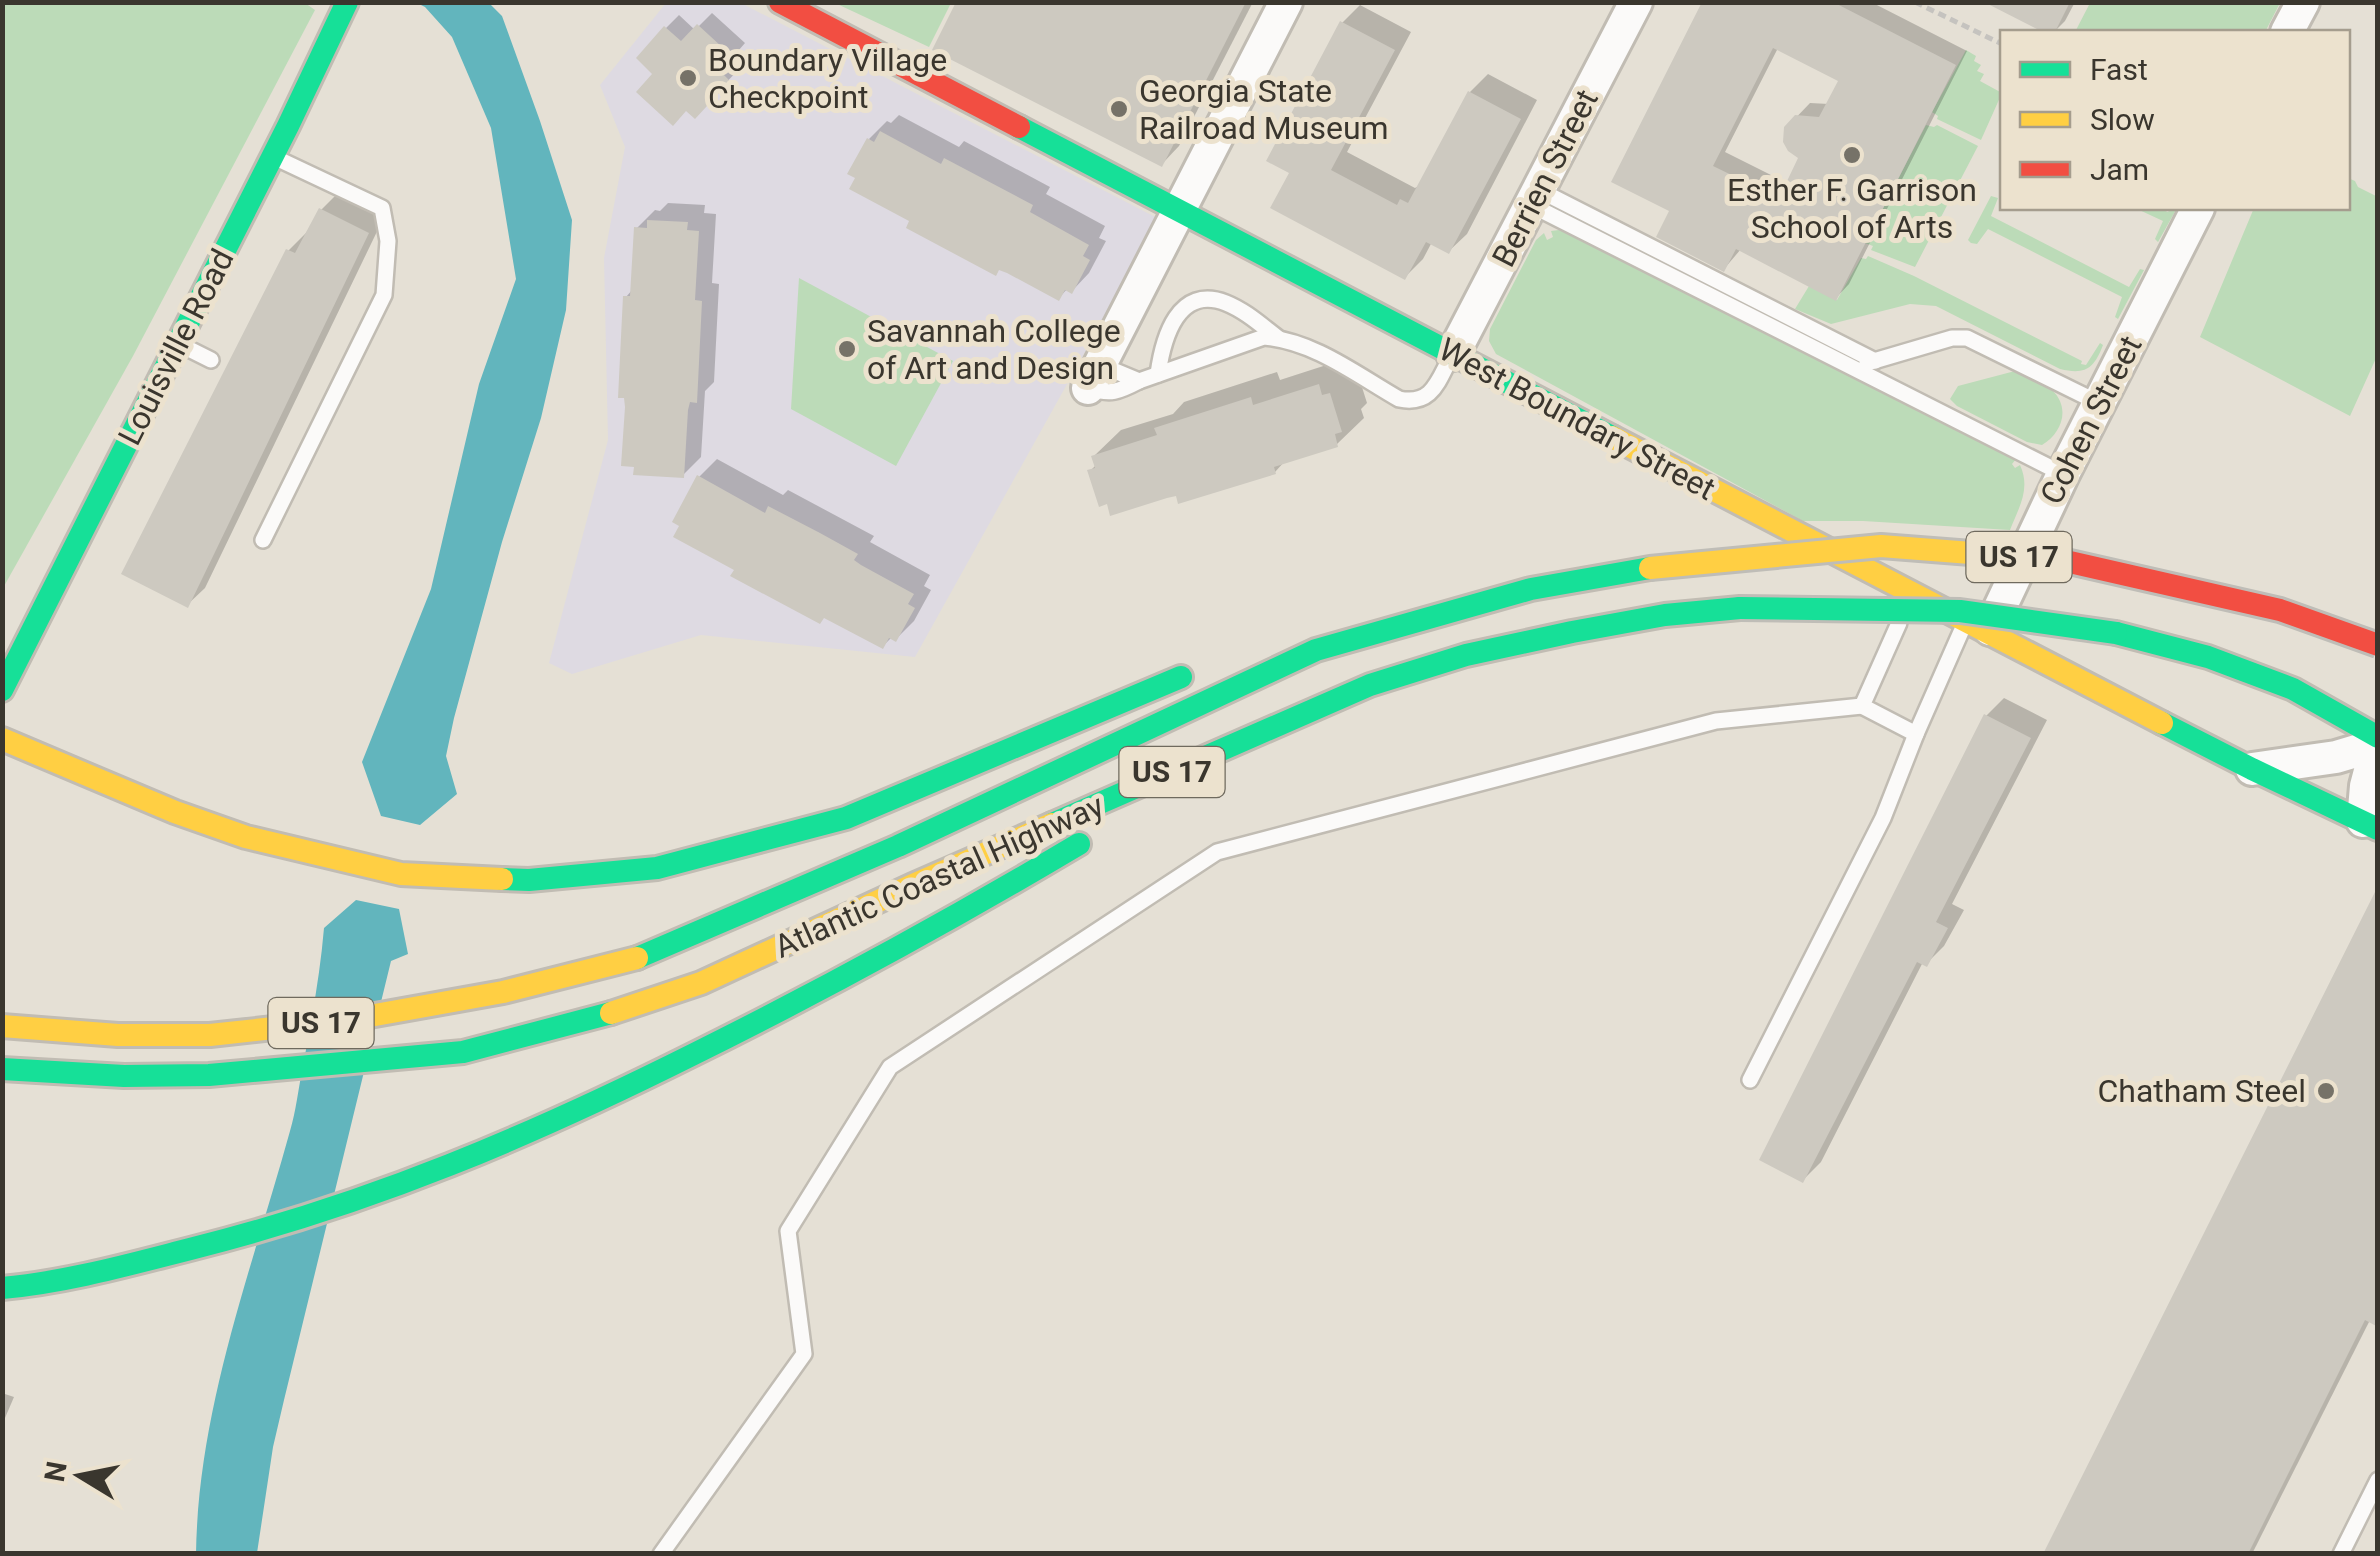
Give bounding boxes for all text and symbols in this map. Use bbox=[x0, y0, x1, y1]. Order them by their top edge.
legend bbox=[2000, 30, 2350, 210]
place label: Boundary Village Checkpoint bbox=[708, 41, 947, 116]
text: Fast bbox=[2090, 52, 2148, 87]
marker: Boundary Village Checkpoint bbox=[677, 67, 699, 89]
place label: Georgia State Railroad Museum bbox=[1139, 72, 1389, 147]
street label: Berrien Street bbox=[1484, 83, 1606, 273]
marker: Georgia State Railroad Museum bbox=[1108, 98, 1130, 120]
text: Slow bbox=[2090, 102, 2155, 137]
marker: Esther F. Garrison School of Arts bbox=[1841, 144, 1863, 166]
text: Jam bbox=[2090, 152, 2149, 187]
place label: Esther F. Garrison School of Arts bbox=[1727, 171, 1977, 246]
street label: Louisville Road bbox=[110, 243, 242, 451]
place label: Savannah College of Art and Design bbox=[867, 312, 1121, 387]
street label: West Boundary Street bbox=[1432, 330, 1722, 508]
street label: Cohen Street bbox=[2032, 330, 2150, 510]
marker: Savannah College of Art and Design bbox=[836, 338, 858, 360]
road number: US 17 bbox=[1966, 532, 2072, 582]
road number: US 17 bbox=[1120, 747, 1224, 797]
street label: Atlantic Coastal Highway bbox=[769, 786, 1109, 966]
road number: US 17 bbox=[268, 998, 374, 1048]
place label: Chatham Steel bbox=[2097, 1072, 2306, 1110]
marker: Chatham Steel bbox=[2315, 1080, 2337, 1102]
north arrow bbox=[30, 1426, 130, 1526]
text: N bbox=[38, 1459, 74, 1484]

